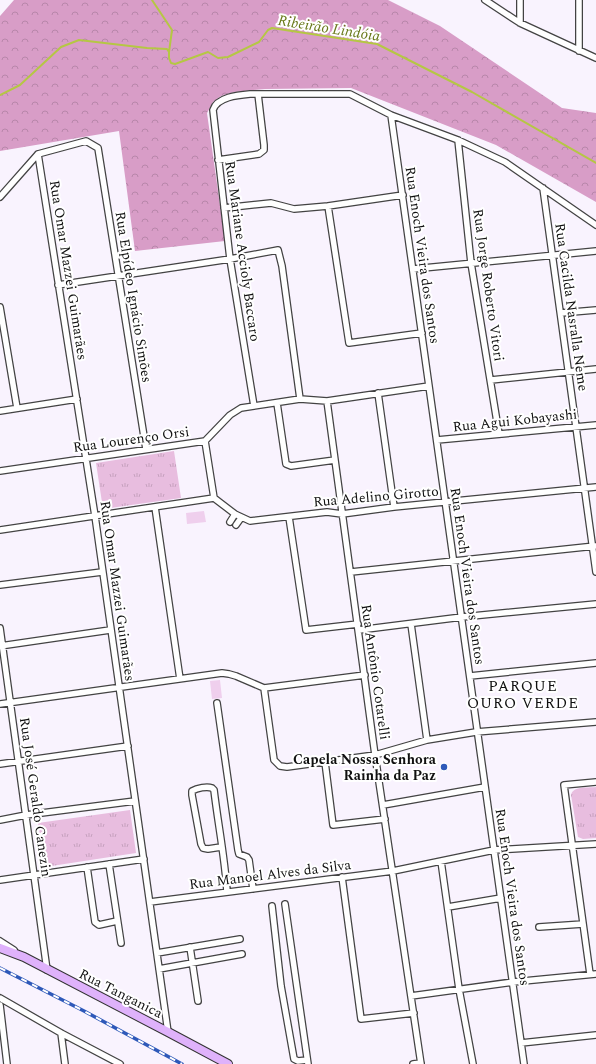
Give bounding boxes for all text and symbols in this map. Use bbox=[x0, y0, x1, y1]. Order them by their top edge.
water label: Ribeirão Lindóia bbox=[276, 9, 382, 48]
street label: Rua Mariane Accioly Baccaro bbox=[219, 159, 266, 343]
street label: Rua Enoch Vieira dos Santos bbox=[400, 165, 445, 345]
street label: Rua Omar Mazzei Guimarães bbox=[44, 179, 93, 362]
street label: Rua Jorge Roberto Vitori bbox=[467, 207, 510, 363]
street label: Rua Elpídeo Ignácio Simões bbox=[110, 210, 157, 384]
street label: Rua Cacilda Nasralla Neme bbox=[549, 222, 594, 393]
street label: Rua Agui Kobayashi bbox=[452, 404, 578, 437]
street label: Rua Lourenço Orsi bbox=[72, 421, 191, 458]
street label: Rua Adelino Girotto bbox=[313, 481, 440, 512]
street label: Rua Enoch Vieira dos Santos bbox=[445, 486, 490, 666]
street label: Rua Omar Mazzei Guimarães bbox=[94, 500, 141, 683]
street label: Rua Antônio Cotarelli bbox=[356, 603, 395, 741]
district label: PARQUE OURO VERDE bbox=[467, 675, 579, 715]
street label: Rua José Geraldo Canezin bbox=[14, 716, 57, 878]
place label: Capela Nossa Senhora Rainha da Paz bbox=[293, 749, 437, 786]
marker: Capela Nossa Senhora Rainha da Paz bbox=[439, 762, 449, 772]
street label: Rua Enoch Vieira dos Santos bbox=[490, 807, 535, 987]
street label: Rua Manoel Alves da Silva bbox=[188, 854, 352, 895]
street label: Rua Tanganica bbox=[75, 963, 166, 1024]

